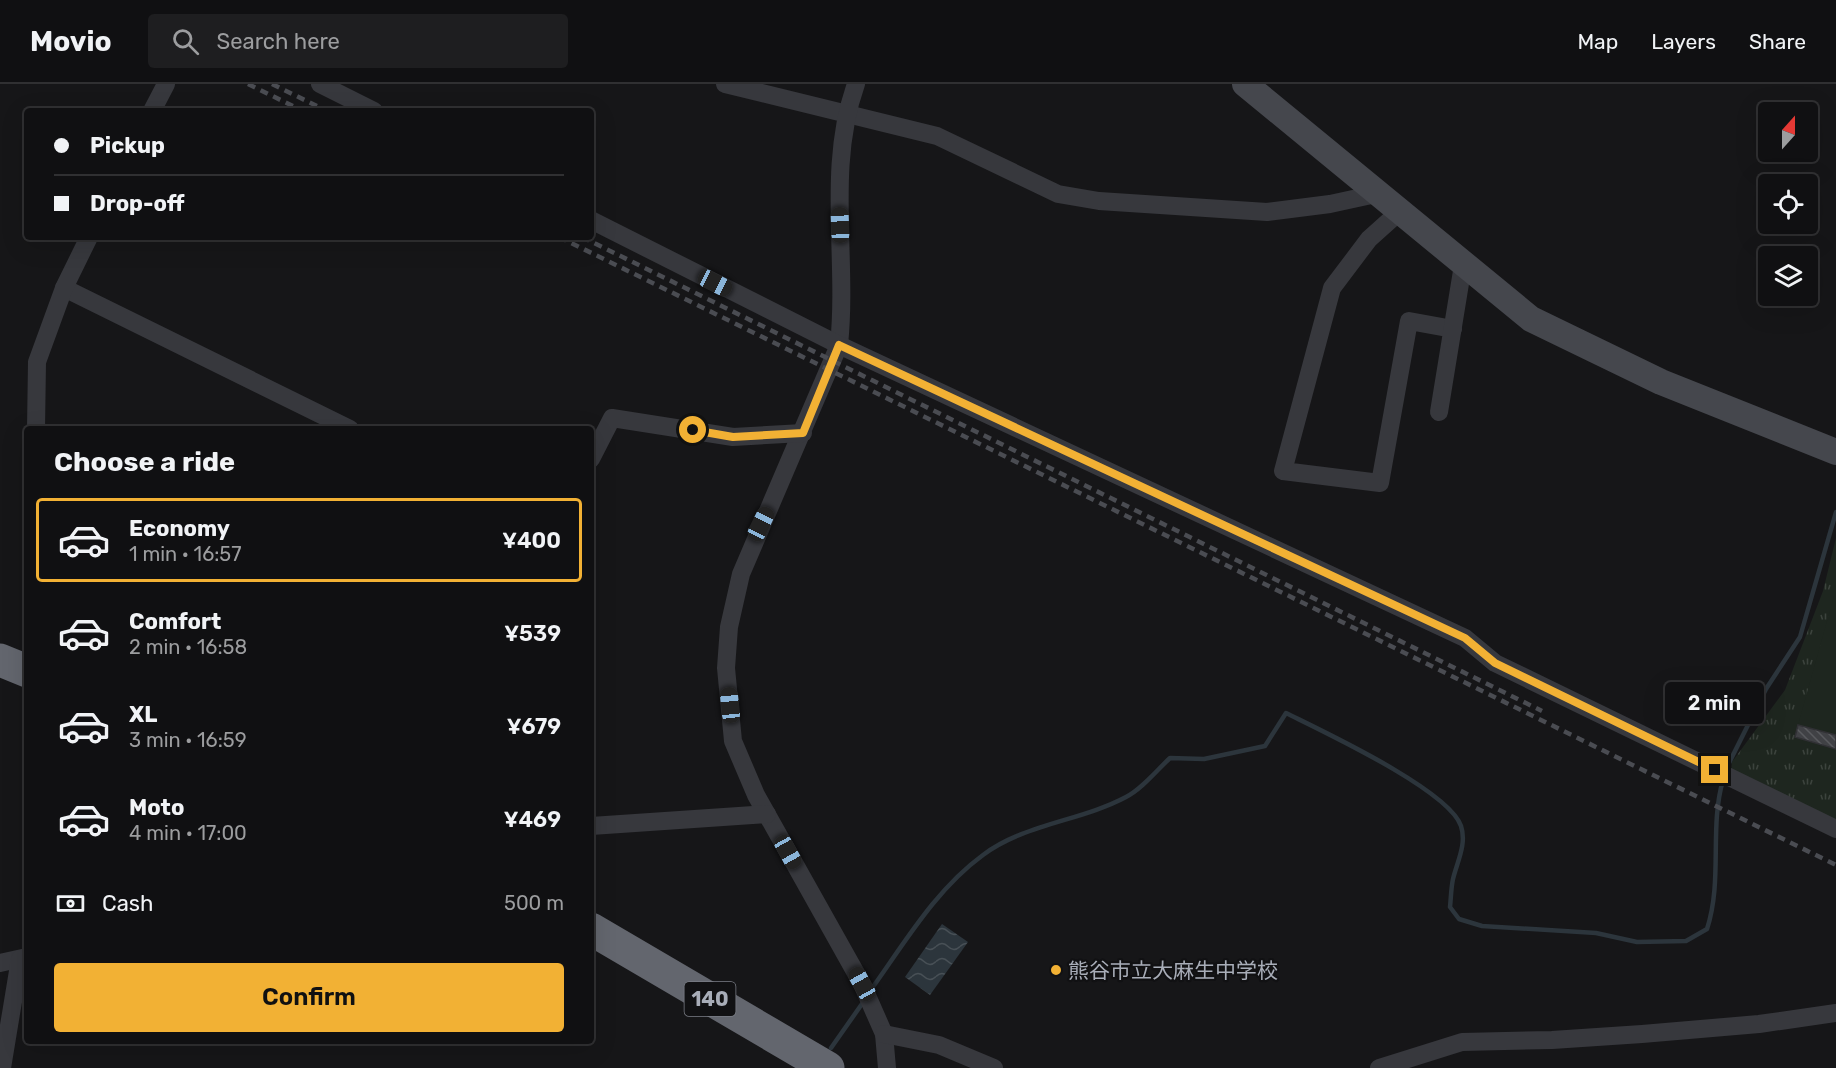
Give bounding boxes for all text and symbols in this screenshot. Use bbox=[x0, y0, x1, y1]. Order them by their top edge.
search box bbox=[148, 14, 568, 68]
text: Movio bbox=[30, 25, 112, 58]
icon: search bbox=[169, 25, 202, 58]
text: Search here bbox=[217, 28, 340, 55]
text: Map bbox=[1577, 29, 1618, 54]
text: Layers bbox=[1651, 29, 1716, 54]
text: Share bbox=[1749, 29, 1806, 54]
north arrow bbox=[1758, 102, 1818, 162]
map controls bbox=[1758, 102, 1818, 306]
text: Pickup bbox=[90, 132, 165, 159]
button: locate bbox=[1758, 174, 1818, 234]
text: Drop-off bbox=[90, 190, 185, 217]
car bbox=[830, 207, 850, 243]
button: layers bbox=[1758, 246, 1818, 306]
car bbox=[695, 267, 735, 299]
route start bbox=[679, 416, 706, 443]
text: Choose a ride bbox=[54, 446, 235, 478]
car bbox=[745, 504, 777, 544]
icon: car bbox=[57, 513, 111, 567]
text: Economy bbox=[129, 515, 230, 542]
text: ¥400 bbox=[502, 527, 561, 554]
text: 1 min · 16:57 bbox=[129, 542, 241, 566]
icon: car bbox=[57, 606, 111, 660]
text: Comfort bbox=[129, 608, 221, 635]
text: ¥539 bbox=[504, 620, 561, 647]
text: 2 min · 16:58 bbox=[129, 635, 247, 659]
callout: 2 min bbox=[1666, 683, 1764, 725]
car bbox=[719, 686, 741, 724]
text: 2 min bbox=[1688, 691, 1741, 715]
icon: car bbox=[57, 699, 111, 753]
text: XL bbox=[129, 701, 157, 728]
text: ¥679 bbox=[507, 713, 561, 740]
text: 3 min · 16:59 bbox=[129, 728, 247, 752]
route end bbox=[1701, 756, 1728, 783]
icon: car bbox=[57, 792, 111, 846]
text: Moto bbox=[129, 794, 184, 821]
text: ¥469 bbox=[504, 806, 561, 833]
text: 4 min · 17:00 bbox=[129, 821, 247, 845]
car bbox=[771, 832, 805, 872]
icon: cash bbox=[54, 887, 87, 920]
text: Cash bbox=[102, 890, 153, 917]
text: 500 m bbox=[504, 891, 564, 915]
place label: 熊谷市立大麻生中学校 bbox=[1068, 958, 1278, 983]
button: Confirm bbox=[54, 963, 564, 1032]
marker: 熊谷市立大麻生中学校 bbox=[1049, 963, 1063, 977]
car bbox=[845, 964, 879, 1004]
road number: 140 bbox=[684, 982, 736, 1016]

